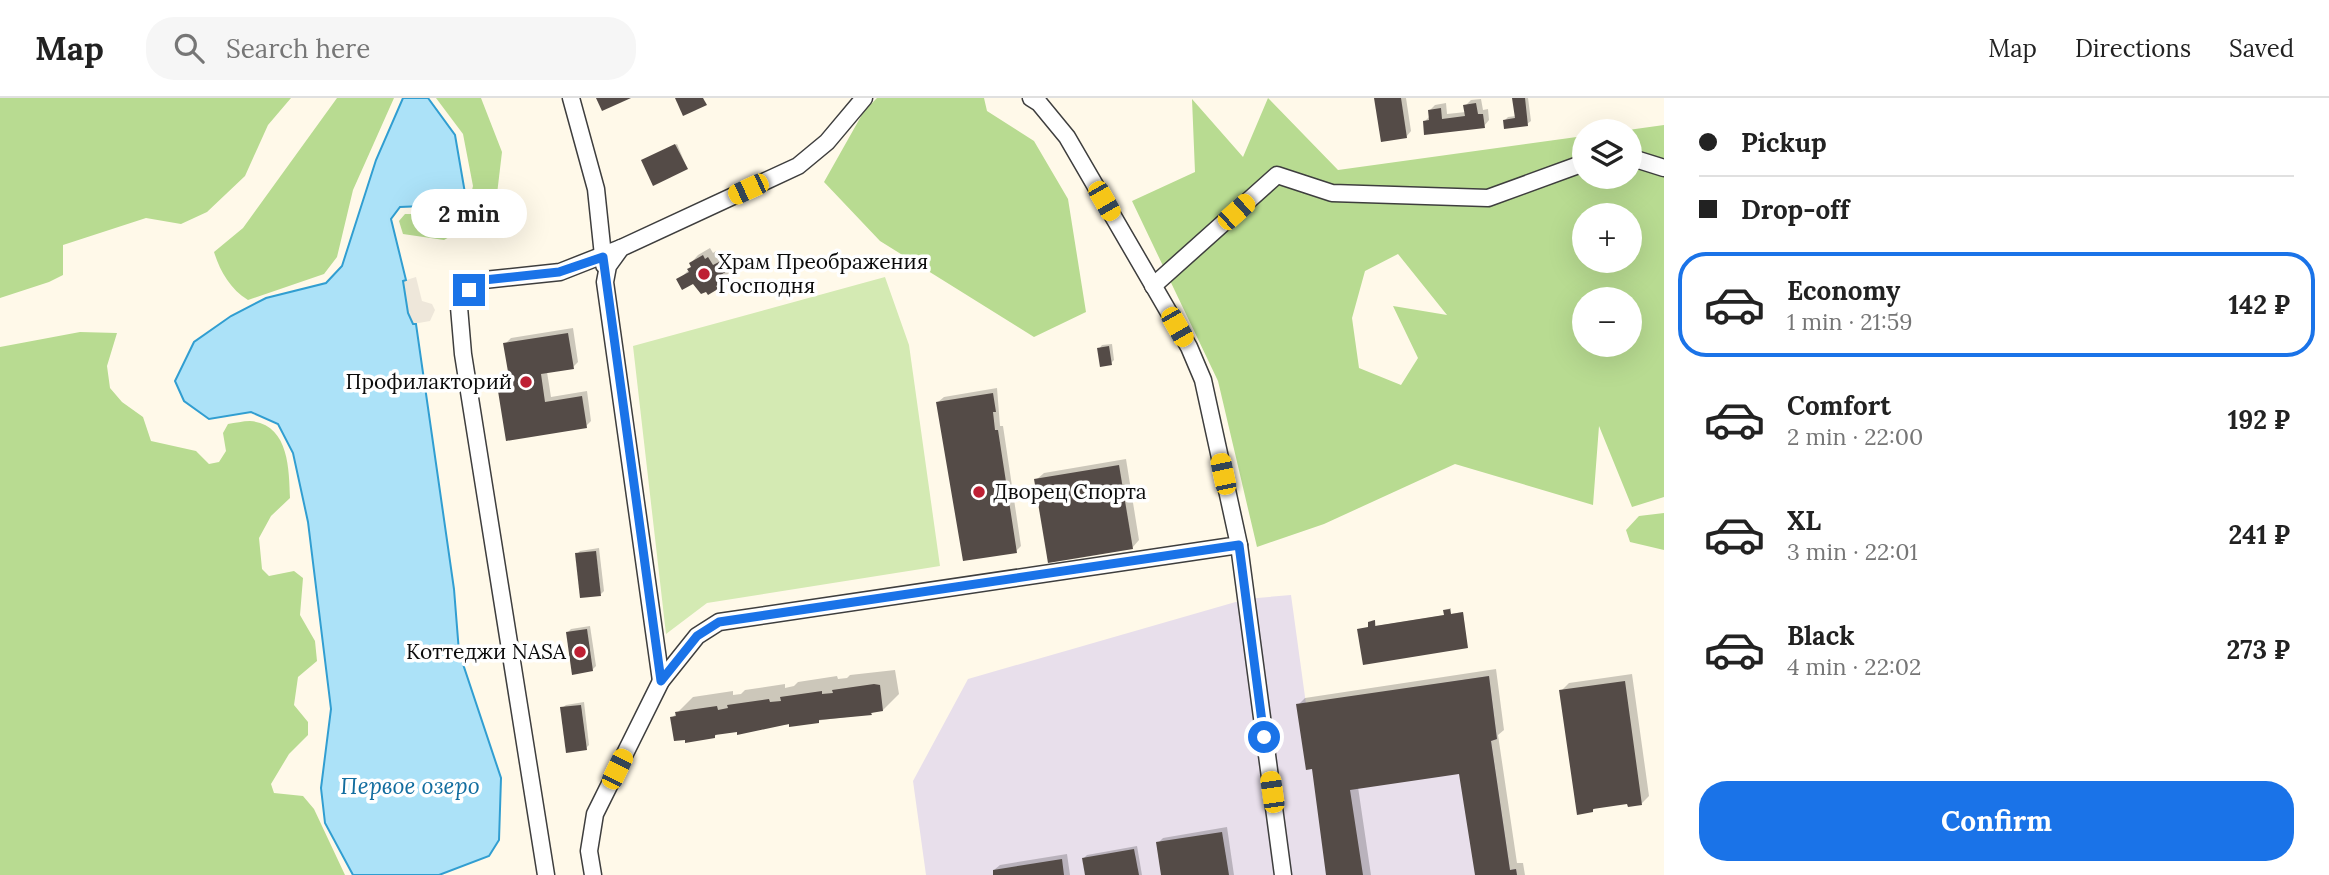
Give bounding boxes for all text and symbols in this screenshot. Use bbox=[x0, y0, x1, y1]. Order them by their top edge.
search box bbox=[146, 17, 636, 80]
text: Map bbox=[35, 27, 104, 69]
icon: search bbox=[170, 29, 208, 67]
text: Search here bbox=[226, 32, 370, 65]
text: Map bbox=[1988, 33, 2037, 64]
text: Directions bbox=[2075, 33, 2191, 64]
text: Saved bbox=[2229, 33, 2294, 64]
map controls bbox=[1572, 119, 1642, 357]
button: layers bbox=[1572, 119, 1642, 189]
text: Pickup bbox=[1741, 126, 1827, 159]
car bbox=[725, 171, 772, 207]
car bbox=[1085, 178, 1124, 224]
callout: 2 min bbox=[411, 188, 527, 238]
car bbox=[1214, 190, 1259, 234]
text: Drop-off bbox=[1741, 193, 1849, 226]
text: 2 min bbox=[438, 199, 500, 228]
button: + bbox=[1572, 203, 1642, 273]
place label: Храм Преображения Господня bbox=[718, 248, 928, 299]
marker: Храм Преображения Господня bbox=[696, 266, 712, 282]
icon: car bbox=[1703, 273, 1766, 336]
route end bbox=[453, 274, 485, 306]
text: Economy bbox=[1787, 274, 1900, 307]
button: − bbox=[1572, 287, 1642, 357]
text: 142 ₽ bbox=[2228, 288, 2290, 321]
car bbox=[1158, 304, 1197, 350]
text: 1 min · 21:59 bbox=[1787, 307, 1913, 336]
place label: Профилакторий bbox=[346, 368, 512, 395]
marker: Профилакторий bbox=[518, 374, 534, 390]
icon: car bbox=[1703, 388, 1766, 451]
text: Comfort bbox=[1787, 389, 1891, 422]
text: 192 ₽ bbox=[2228, 403, 2290, 436]
text: 2 min · 22:00 bbox=[1787, 422, 1923, 451]
car bbox=[1209, 451, 1238, 497]
place label: Дворец Спорта bbox=[993, 478, 1147, 505]
marker: Дворец Спорта bbox=[971, 484, 987, 500]
icon: car bbox=[1703, 503, 1766, 566]
text: XL bbox=[1787, 504, 1821, 537]
text: 241 ₽ bbox=[2228, 518, 2290, 551]
text: 3 min · 22:01 bbox=[1787, 537, 1918, 566]
icon: car bbox=[1703, 618, 1766, 681]
text: Black bbox=[1787, 619, 1855, 652]
text: 273 ₽ bbox=[2226, 633, 2290, 666]
place label: Коттеджи NASA bbox=[406, 638, 567, 665]
marker: Коттеджи NASA bbox=[572, 644, 588, 660]
text: 4 min · 22:02 bbox=[1787, 652, 1921, 681]
route start bbox=[1248, 721, 1280, 753]
car bbox=[599, 746, 636, 792]
car bbox=[1259, 770, 1286, 814]
water label: Первое озеро bbox=[340, 771, 480, 800]
button: Confirm bbox=[1699, 781, 2294, 861]

